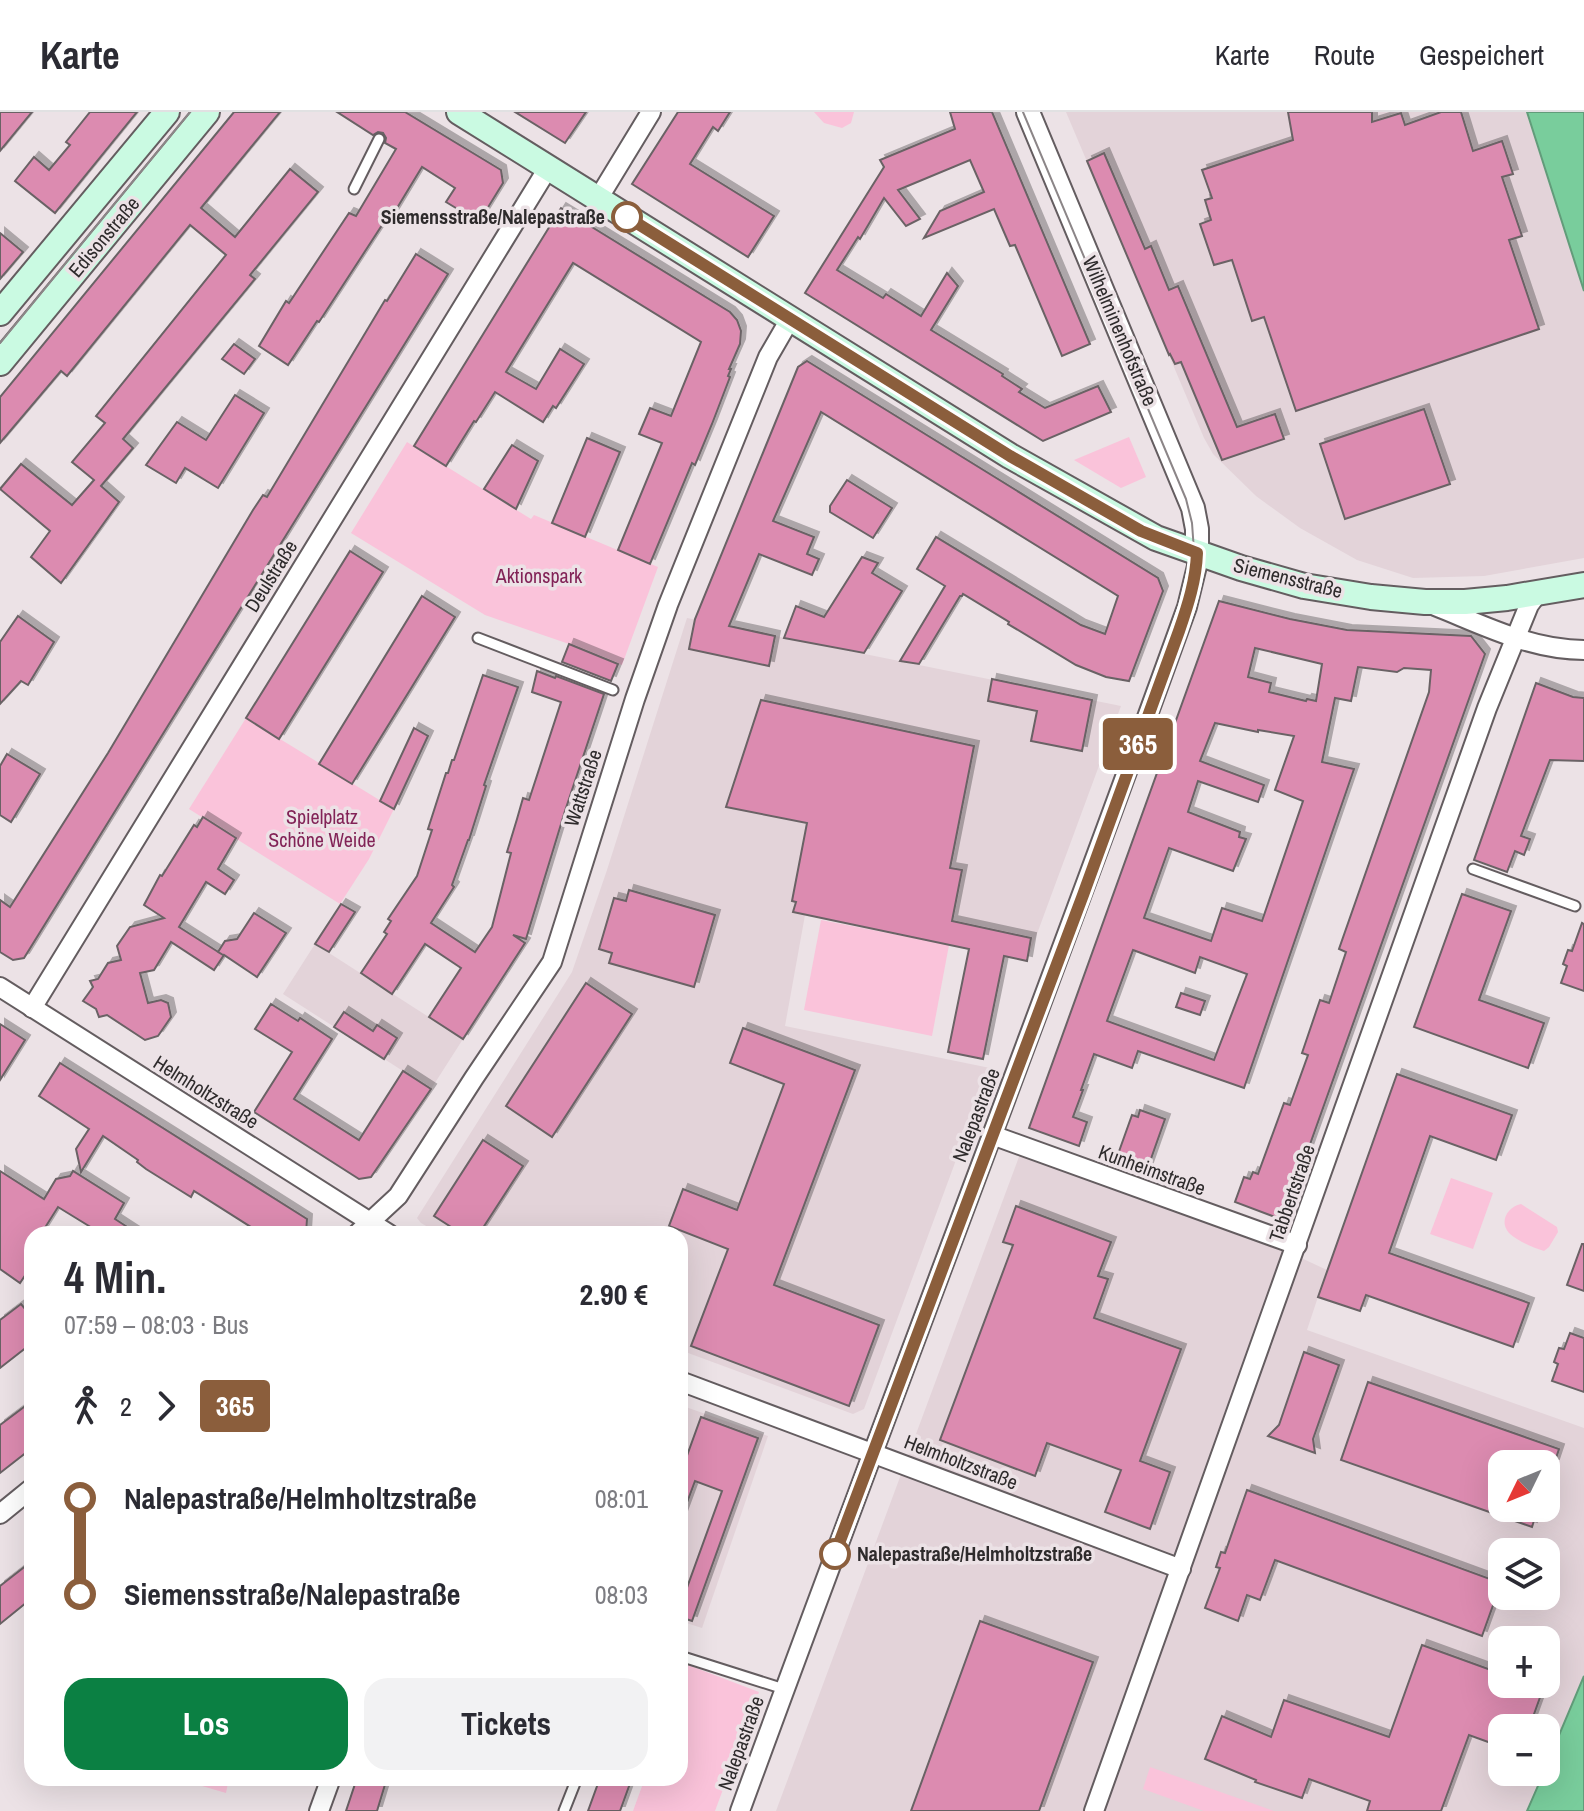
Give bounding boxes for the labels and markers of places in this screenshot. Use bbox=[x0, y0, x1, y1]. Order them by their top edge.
marker: Siemensstraße/Nalepastraße bbox=[612, 202, 642, 232]
place label: Siemensstraße/Nalepastraße bbox=[381, 203, 605, 230]
marker: Nalepastraße/Helmholtzstraße bbox=[820, 1539, 850, 1569]
place label: Nalepastraße/Helmholtzstraße bbox=[857, 1540, 1092, 1567]

